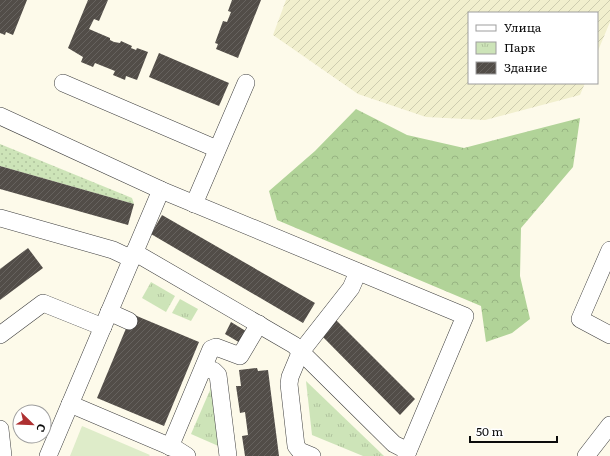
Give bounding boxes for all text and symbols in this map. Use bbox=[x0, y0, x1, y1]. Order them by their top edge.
legend bbox=[468, 12, 598, 84]
text: Улица bbox=[504, 18, 542, 36]
text: Парк bbox=[504, 38, 535, 56]
text: Здание bbox=[504, 58, 547, 76]
north arrow bbox=[12, 404, 52, 444]
scale bar bbox=[470, 418, 557, 444]
text: С bbox=[33, 422, 51, 435]
text: 50 m bbox=[476, 422, 503, 440]

